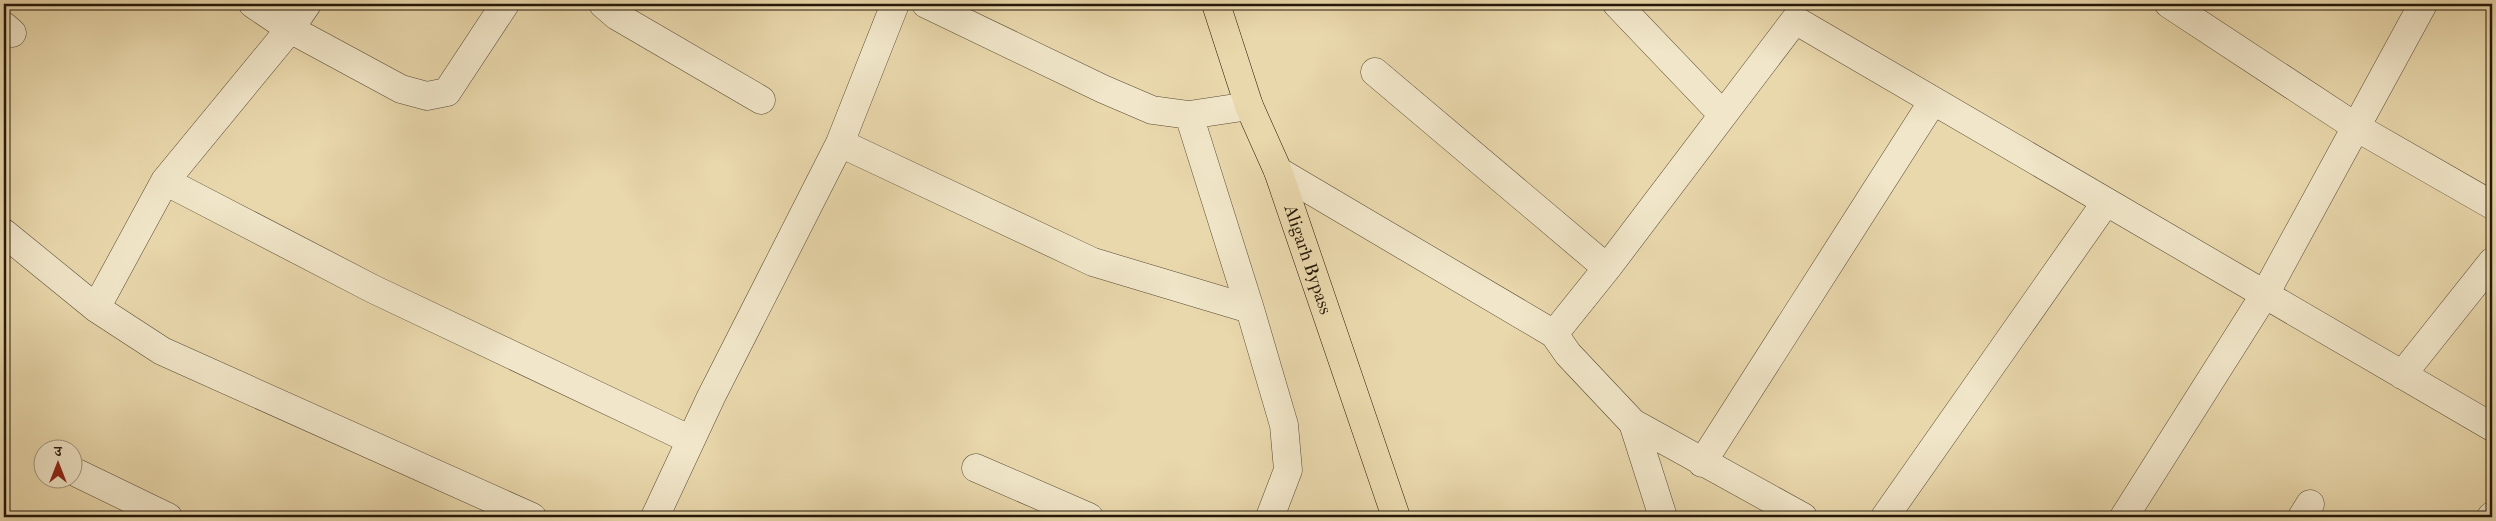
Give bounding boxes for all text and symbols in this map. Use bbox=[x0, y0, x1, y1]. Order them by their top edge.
street label: Aligarh Bypass bbox=[1279, 201, 1336, 317]
north arrow bbox=[32, 438, 82, 488]
text: उ bbox=[53, 443, 62, 460]

